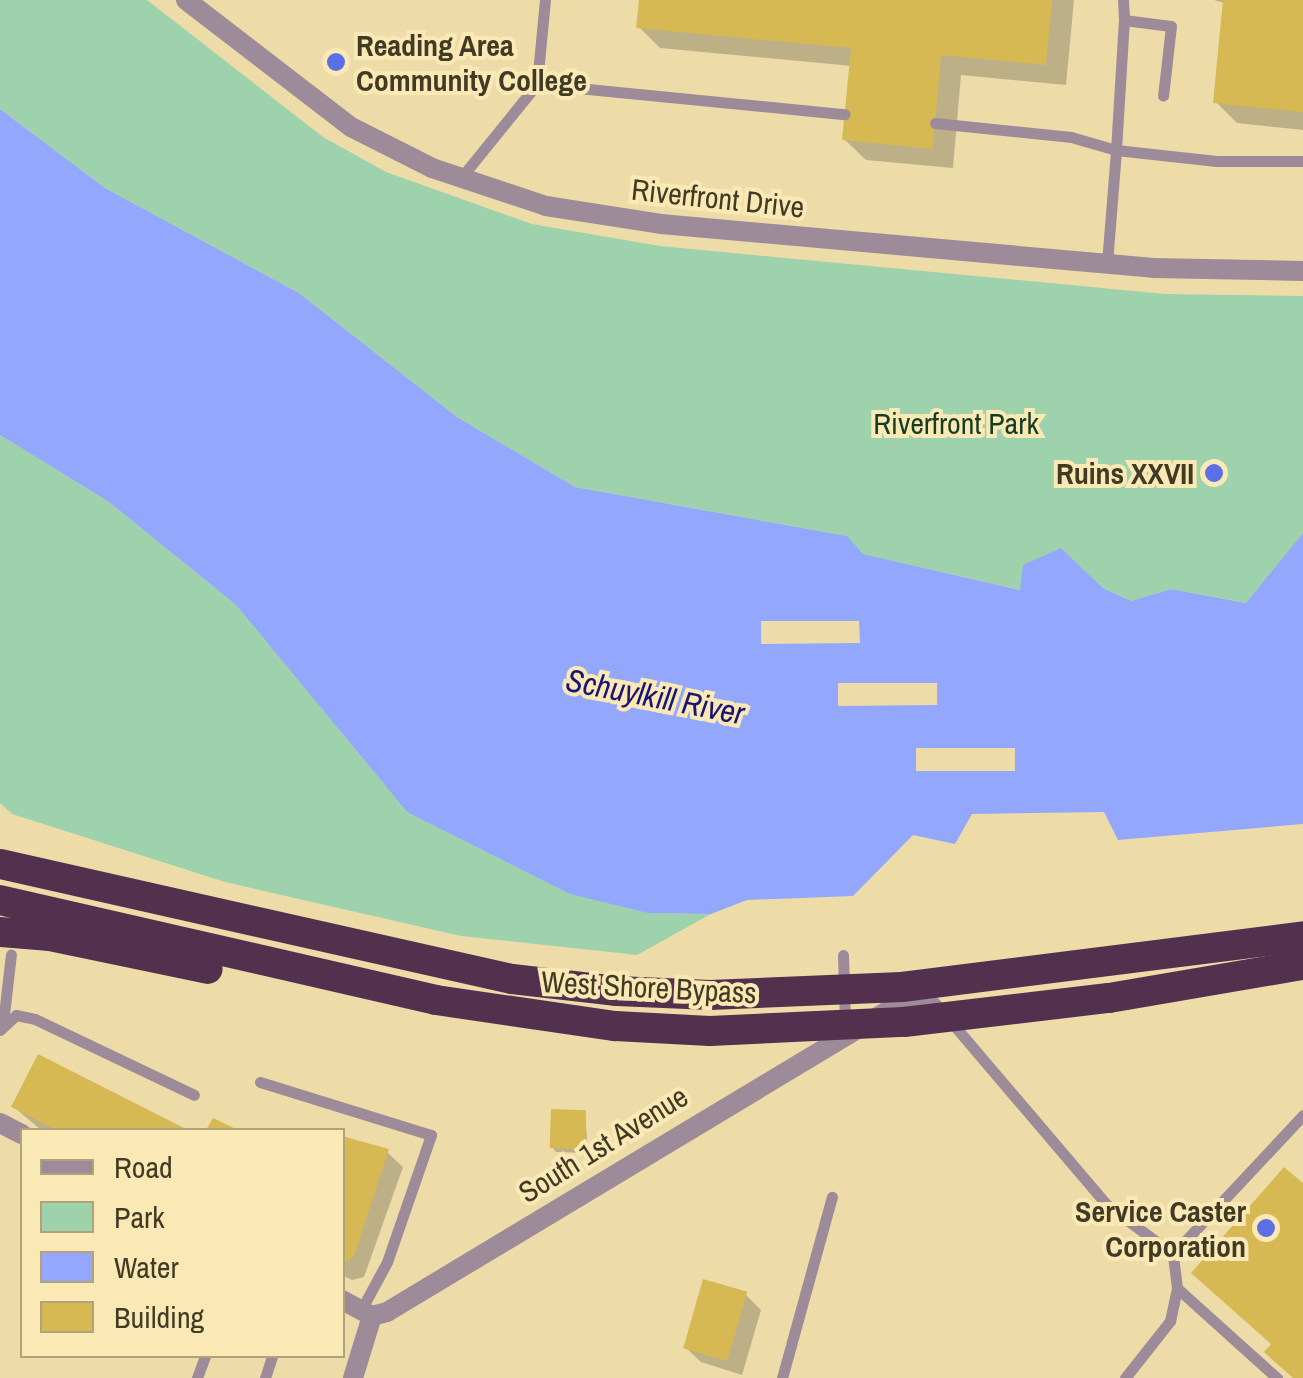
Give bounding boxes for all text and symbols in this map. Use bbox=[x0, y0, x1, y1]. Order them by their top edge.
place label: Reading Area Community College bbox=[356, 27, 587, 98]
marker: Reading Area Community College bbox=[325, 51, 347, 73]
street label: Riverfront Drive bbox=[630, 171, 806, 225]
park label: Riverfront Park bbox=[873, 405, 1039, 441]
place label: Ruins XXVII bbox=[1056, 455, 1194, 491]
marker: Ruins XXVII bbox=[1203, 462, 1225, 484]
water label: Schuylkill River bbox=[563, 661, 747, 733]
street label: West Shore Bypass bbox=[540, 963, 758, 1011]
street label: South 1st Avenue bbox=[511, 1077, 695, 1211]
legend bbox=[20, 1128, 345, 1358]
text: Road bbox=[114, 1147, 173, 1187]
place label: Service Caster Corporation bbox=[1075, 1193, 1246, 1264]
text: Park bbox=[114, 1197, 165, 1237]
marker: Service Caster Corporation bbox=[1255, 1217, 1277, 1239]
text: Water bbox=[114, 1247, 179, 1287]
text: Building bbox=[114, 1297, 204, 1337]

